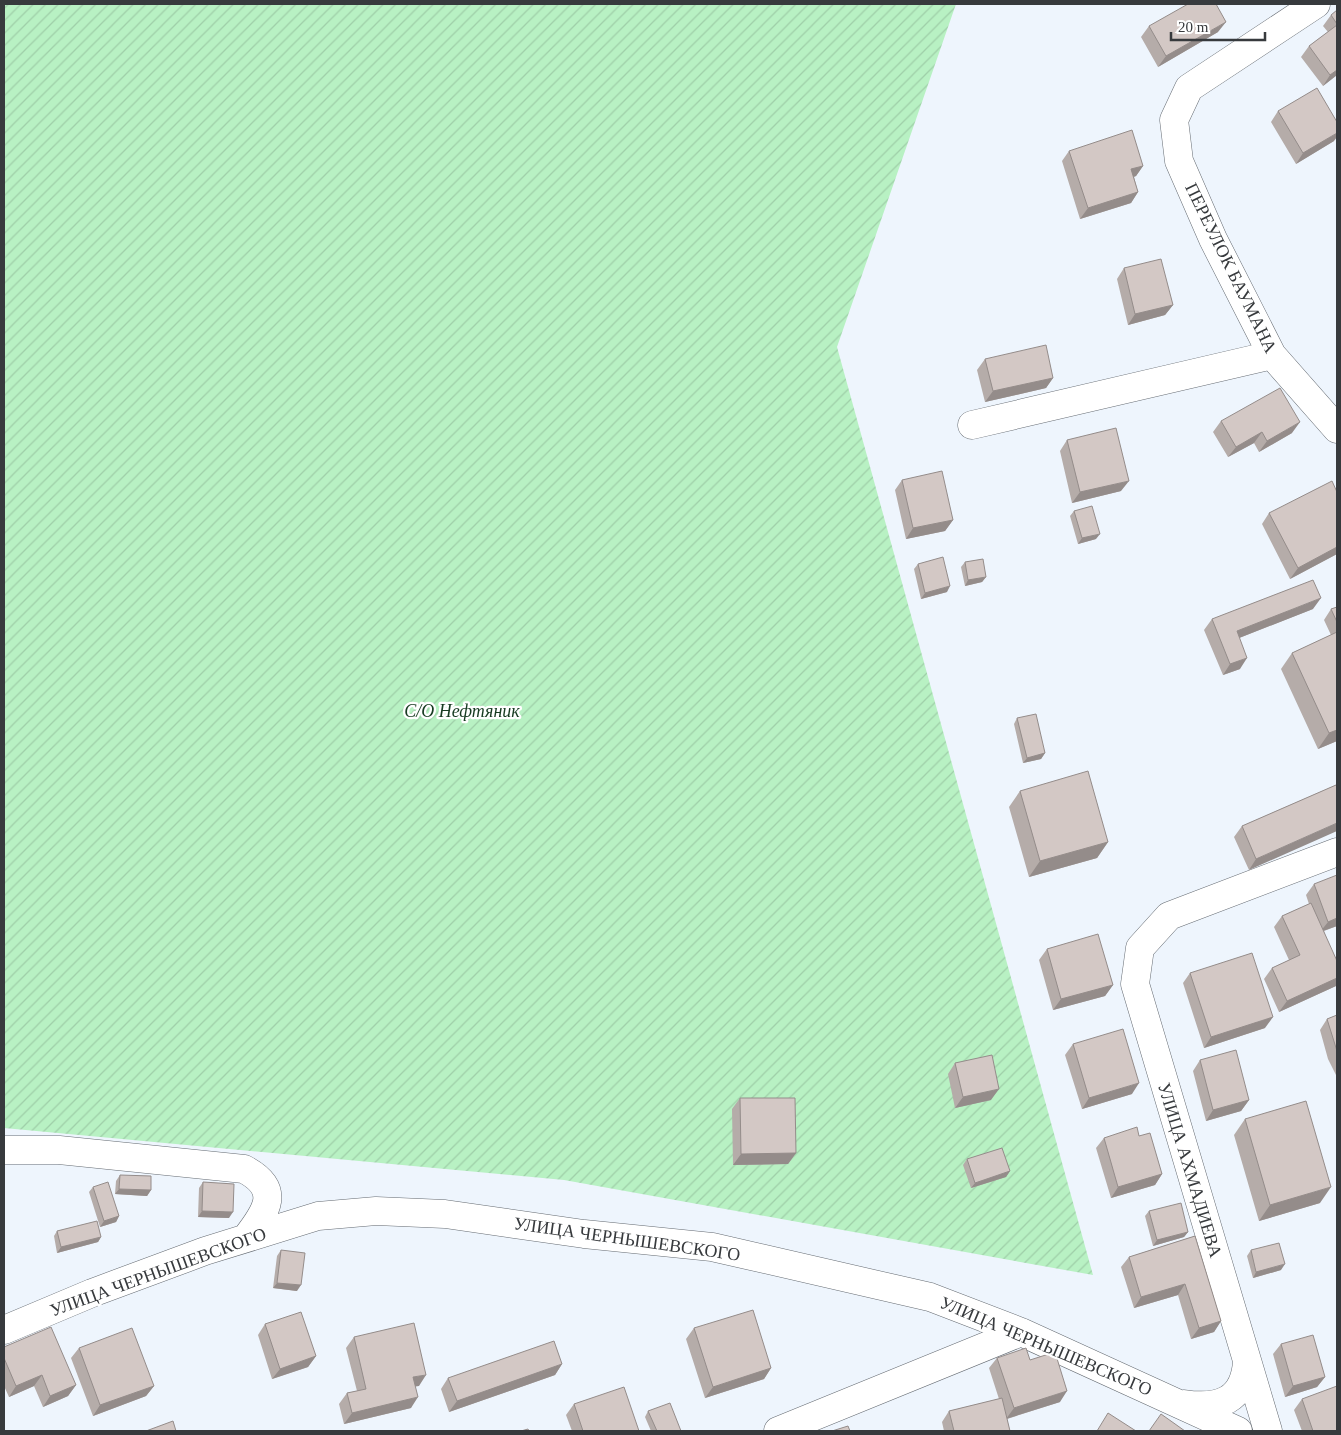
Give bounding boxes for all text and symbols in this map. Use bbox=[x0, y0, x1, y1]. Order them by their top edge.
scale bar bbox=[1171, 10, 1265, 42]
text: 20 m bbox=[1178, 19, 1209, 35]
street label: ПЕРЕУЛОК БАУМАНА bbox=[1181, 180, 1281, 356]
park label: С/О Нефтяник bbox=[404, 701, 520, 721]
street label: УЛИЦА АХМАДИЕВА bbox=[1154, 1080, 1226, 1260]
street label: УЛИЦА ЧЕРНЫШЕВСКОГО bbox=[512, 1213, 742, 1265]
street label: УЛИЦА ЧЕРНЫШЕВСКОГО bbox=[47, 1224, 269, 1320]
street label: УЛИЦА ЧЕРНЫШЕВСКОГО bbox=[937, 1292, 1155, 1400]

